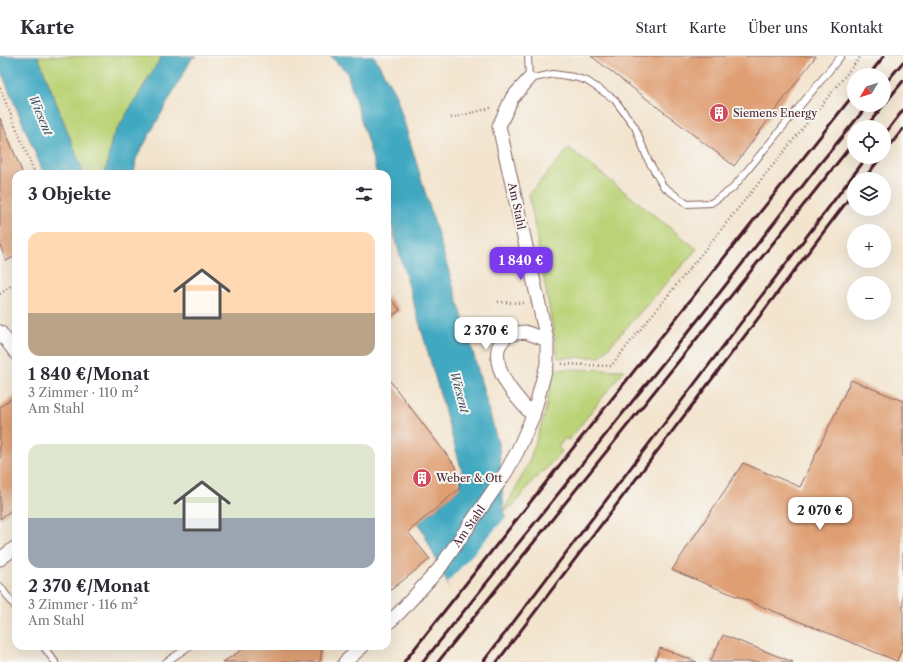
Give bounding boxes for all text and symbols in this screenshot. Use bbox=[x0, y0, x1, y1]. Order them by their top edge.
text: Karte bbox=[20, 16, 74, 39]
text: Start bbox=[635, 19, 667, 37]
text: Karte bbox=[689, 19, 726, 37]
text: Über uns bbox=[748, 19, 808, 37]
text: Kontakt bbox=[830, 19, 883, 37]
north arrow bbox=[847, 68, 891, 112]
map controls bbox=[847, 68, 891, 320]
water label: Wiesent bbox=[26, 92, 57, 138]
building icon: Siemens Energy bbox=[708, 102, 730, 124]
place label: Siemens Energy bbox=[733, 106, 818, 120]
button: locate bbox=[847, 120, 891, 164]
button: layers bbox=[847, 172, 891, 216]
street label: Am Stahl bbox=[505, 180, 529, 232]
icon: filters bbox=[353, 183, 375, 205]
text: 3 Objekte bbox=[28, 184, 111, 204]
button: + bbox=[847, 224, 891, 268]
pin: 1 840 € bbox=[484, 247, 558, 281]
text: 1 840 € bbox=[499, 252, 543, 268]
icon: home bbox=[166, 258, 238, 330]
button: − bbox=[847, 276, 891, 320]
pin: 2 370 € bbox=[449, 317, 523, 351]
text: 2 370 € bbox=[464, 322, 508, 338]
text: 1 840 €/Monat bbox=[28, 364, 150, 384]
water label: Wiesent bbox=[447, 369, 473, 415]
text: 3 Zimmer · 110 m² bbox=[28, 384, 139, 400]
text: Am Stahl bbox=[28, 400, 84, 416]
building icon: Weber & Ott bbox=[411, 467, 433, 489]
icon: home bbox=[166, 470, 238, 542]
place label: Weber & Ott bbox=[435, 471, 502, 485]
pin: 2 070 € bbox=[783, 497, 857, 531]
street label: Am Stahl bbox=[449, 502, 488, 550]
text: 2 070 € bbox=[797, 502, 843, 518]
text: 2 370 €/Monat bbox=[28, 576, 150, 596]
text: 3 Zimmer · 116 m² bbox=[28, 596, 138, 612]
text: Am Stahl bbox=[28, 612, 84, 628]

